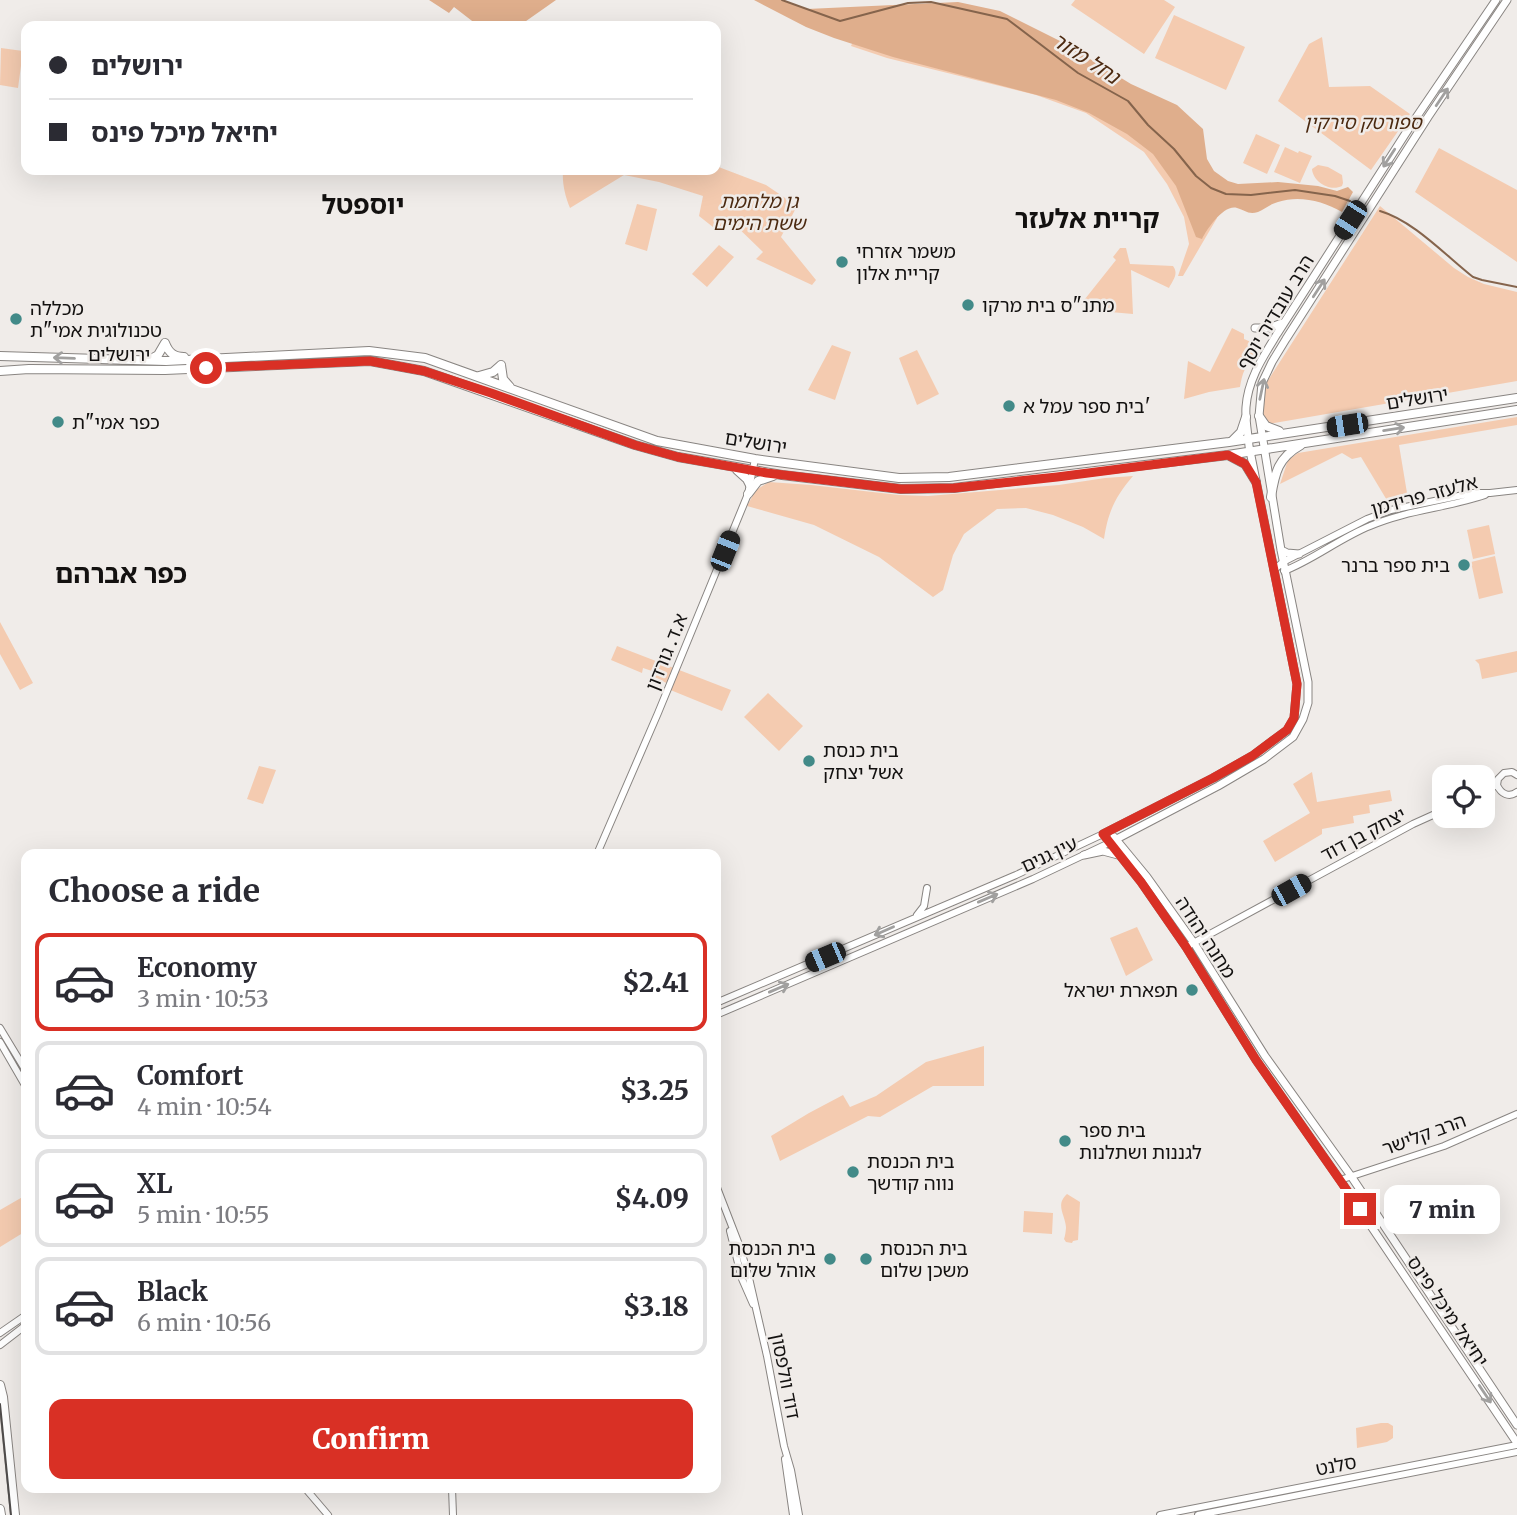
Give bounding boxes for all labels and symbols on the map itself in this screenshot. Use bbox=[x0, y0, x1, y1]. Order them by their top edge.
water label: נחל מזור bbox=[1047, 26, 1127, 91]
one-way arrow bbox=[1435, 88, 1449, 107]
park label: ספורטק סירקין bbox=[1304, 110, 1423, 134]
one-way arrow bbox=[1382, 148, 1396, 168]
district label: יוספטל bbox=[322, 188, 404, 221]
park label: גן מלחמת ששת הימים bbox=[713, 189, 808, 235]
car bbox=[1330, 197, 1371, 243]
district label: קריית אלעזר bbox=[1015, 202, 1159, 235]
place label: משמר אזרחי קריית אלון bbox=[856, 239, 956, 285]
street label: הרב עובדיה יוסף bbox=[1231, 250, 1319, 374]
marker: משמר אזרחי קריית אלון bbox=[834, 254, 850, 270]
one-way arrow bbox=[1311, 279, 1326, 298]
place label: מתנ"ס בית מרקו bbox=[982, 293, 1115, 317]
place label: מכללה טכנולוגית אמי"ת bbox=[30, 296, 162, 342]
marker: מתנ"ס בית מרקו bbox=[960, 297, 976, 313]
marker: מכללה טכנולוגית אמי"ת bbox=[8, 311, 24, 327]
street label: ירושלים bbox=[88, 342, 150, 366]
one-way arrow bbox=[53, 352, 76, 365]
route start bbox=[190, 352, 222, 384]
one-way arrow bbox=[1256, 378, 1269, 400]
street label: ירושלים bbox=[1384, 381, 1450, 415]
place label: בית ספר עמל א' bbox=[1023, 394, 1150, 418]
marker: בית ספר עמל א' bbox=[1001, 398, 1017, 414]
place label: כפר אמי"ת bbox=[72, 410, 160, 434]
car bbox=[1325, 411, 1370, 439]
marker: כפר אמי"ת bbox=[50, 414, 66, 430]
one-way arrow bbox=[1382, 422, 1405, 435]
street label: ירושלים bbox=[723, 425, 789, 459]
street label: אלעזר פרידמן bbox=[1368, 469, 1480, 521]
car bbox=[708, 528, 743, 574]
place label: בית ספר ברנר bbox=[1341, 553, 1450, 577]
district label: כפר אברהם bbox=[55, 557, 187, 590]
marker: בית ספר ברנר bbox=[1456, 557, 1472, 573]
street label: א.ד. גורדון bbox=[640, 610, 692, 694]
place label: בית כנסת אשל יצחק bbox=[823, 738, 904, 784]
marker: בית כנסת אשל יצחק bbox=[801, 753, 817, 769]
street label: יצחק בן דוד bbox=[1316, 802, 1410, 866]
street label: עין גנים bbox=[1017, 831, 1081, 877]
car bbox=[1268, 871, 1315, 909]
one-way arrow bbox=[976, 891, 998, 904]
street label: מחנה יהודה bbox=[1170, 891, 1242, 983]
one-way arrow bbox=[874, 925, 896, 938]
car bbox=[802, 939, 849, 975]
place label: תפארת ישראל bbox=[1064, 978, 1178, 1002]
one-way arrow bbox=[767, 981, 789, 994]
marker: תפארת ישראל bbox=[1184, 982, 1200, 998]
street label: הרב קלישר bbox=[1379, 1108, 1469, 1160]
place label: בית ספר לגננות ושתלנות bbox=[1079, 1118, 1202, 1164]
marker: בית ספר לגננות ושתלנות bbox=[1057, 1133, 1073, 1149]
place label: בית הכנסת נווה קודשך bbox=[867, 1149, 955, 1195]
marker: בית הכנסת נווה קודשך bbox=[845, 1164, 861, 1180]
callout: 7 min bbox=[1384, 1184, 1500, 1234]
route end bbox=[1344, 1193, 1376, 1225]
place label: בית הכנסת אוהל שלום bbox=[728, 1236, 816, 1282]
place label: בית הכנסת משכן שלום bbox=[880, 1236, 969, 1282]
marker: בית הכנסת אוהל שלום bbox=[822, 1251, 838, 1267]
marker: בית הכנסת משכן שלום bbox=[858, 1251, 874, 1267]
street label: יחיאל מיכל פינס bbox=[1402, 1251, 1494, 1371]
street label: דוד וולפסון bbox=[766, 1331, 806, 1421]
one-way arrow bbox=[1478, 1384, 1492, 1403]
street label: סלנט bbox=[1314, 1449, 1358, 1481]

